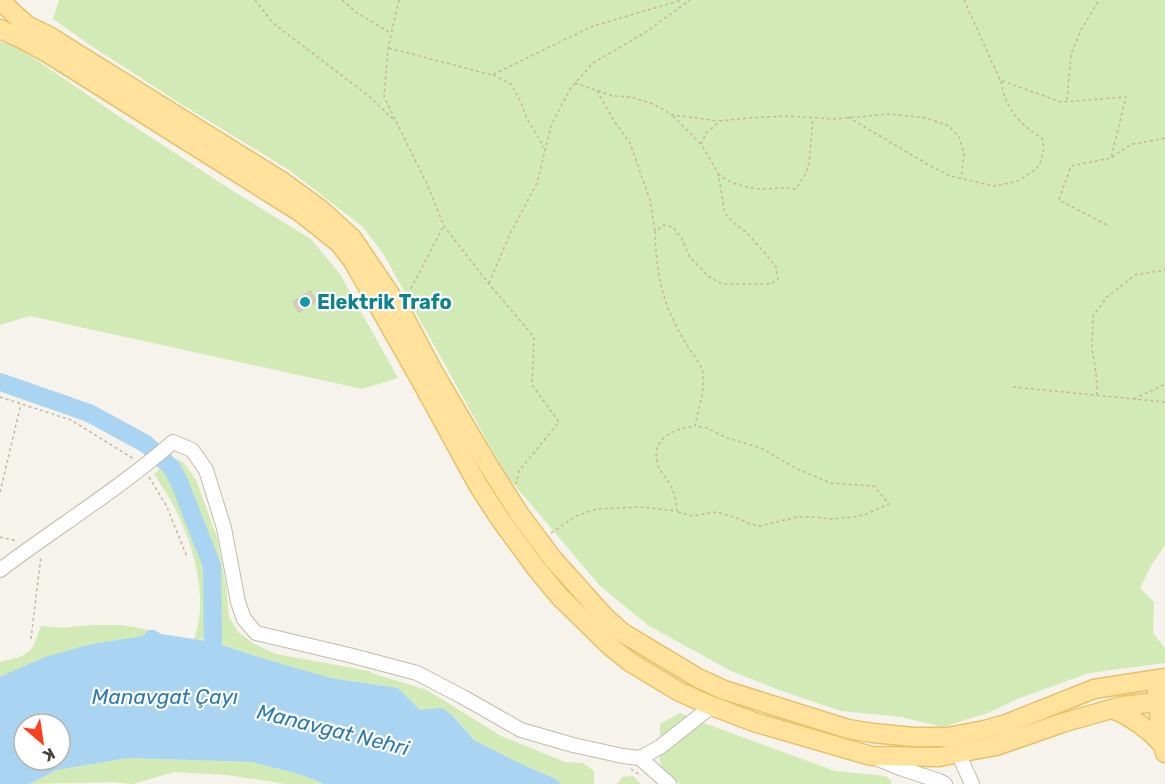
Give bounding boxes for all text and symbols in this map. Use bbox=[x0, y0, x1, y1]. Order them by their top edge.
place label: Elektrik Trafo bbox=[317, 290, 452, 314]
marker: Elektrik Trafo bbox=[298, 295, 312, 309]
water label: Manavgat Çayı bbox=[92, 684, 238, 709]
water label: Manavgat Nehri bbox=[255, 699, 413, 761]
north arrow bbox=[12, 712, 72, 772]
text: K bbox=[39, 744, 58, 766]

